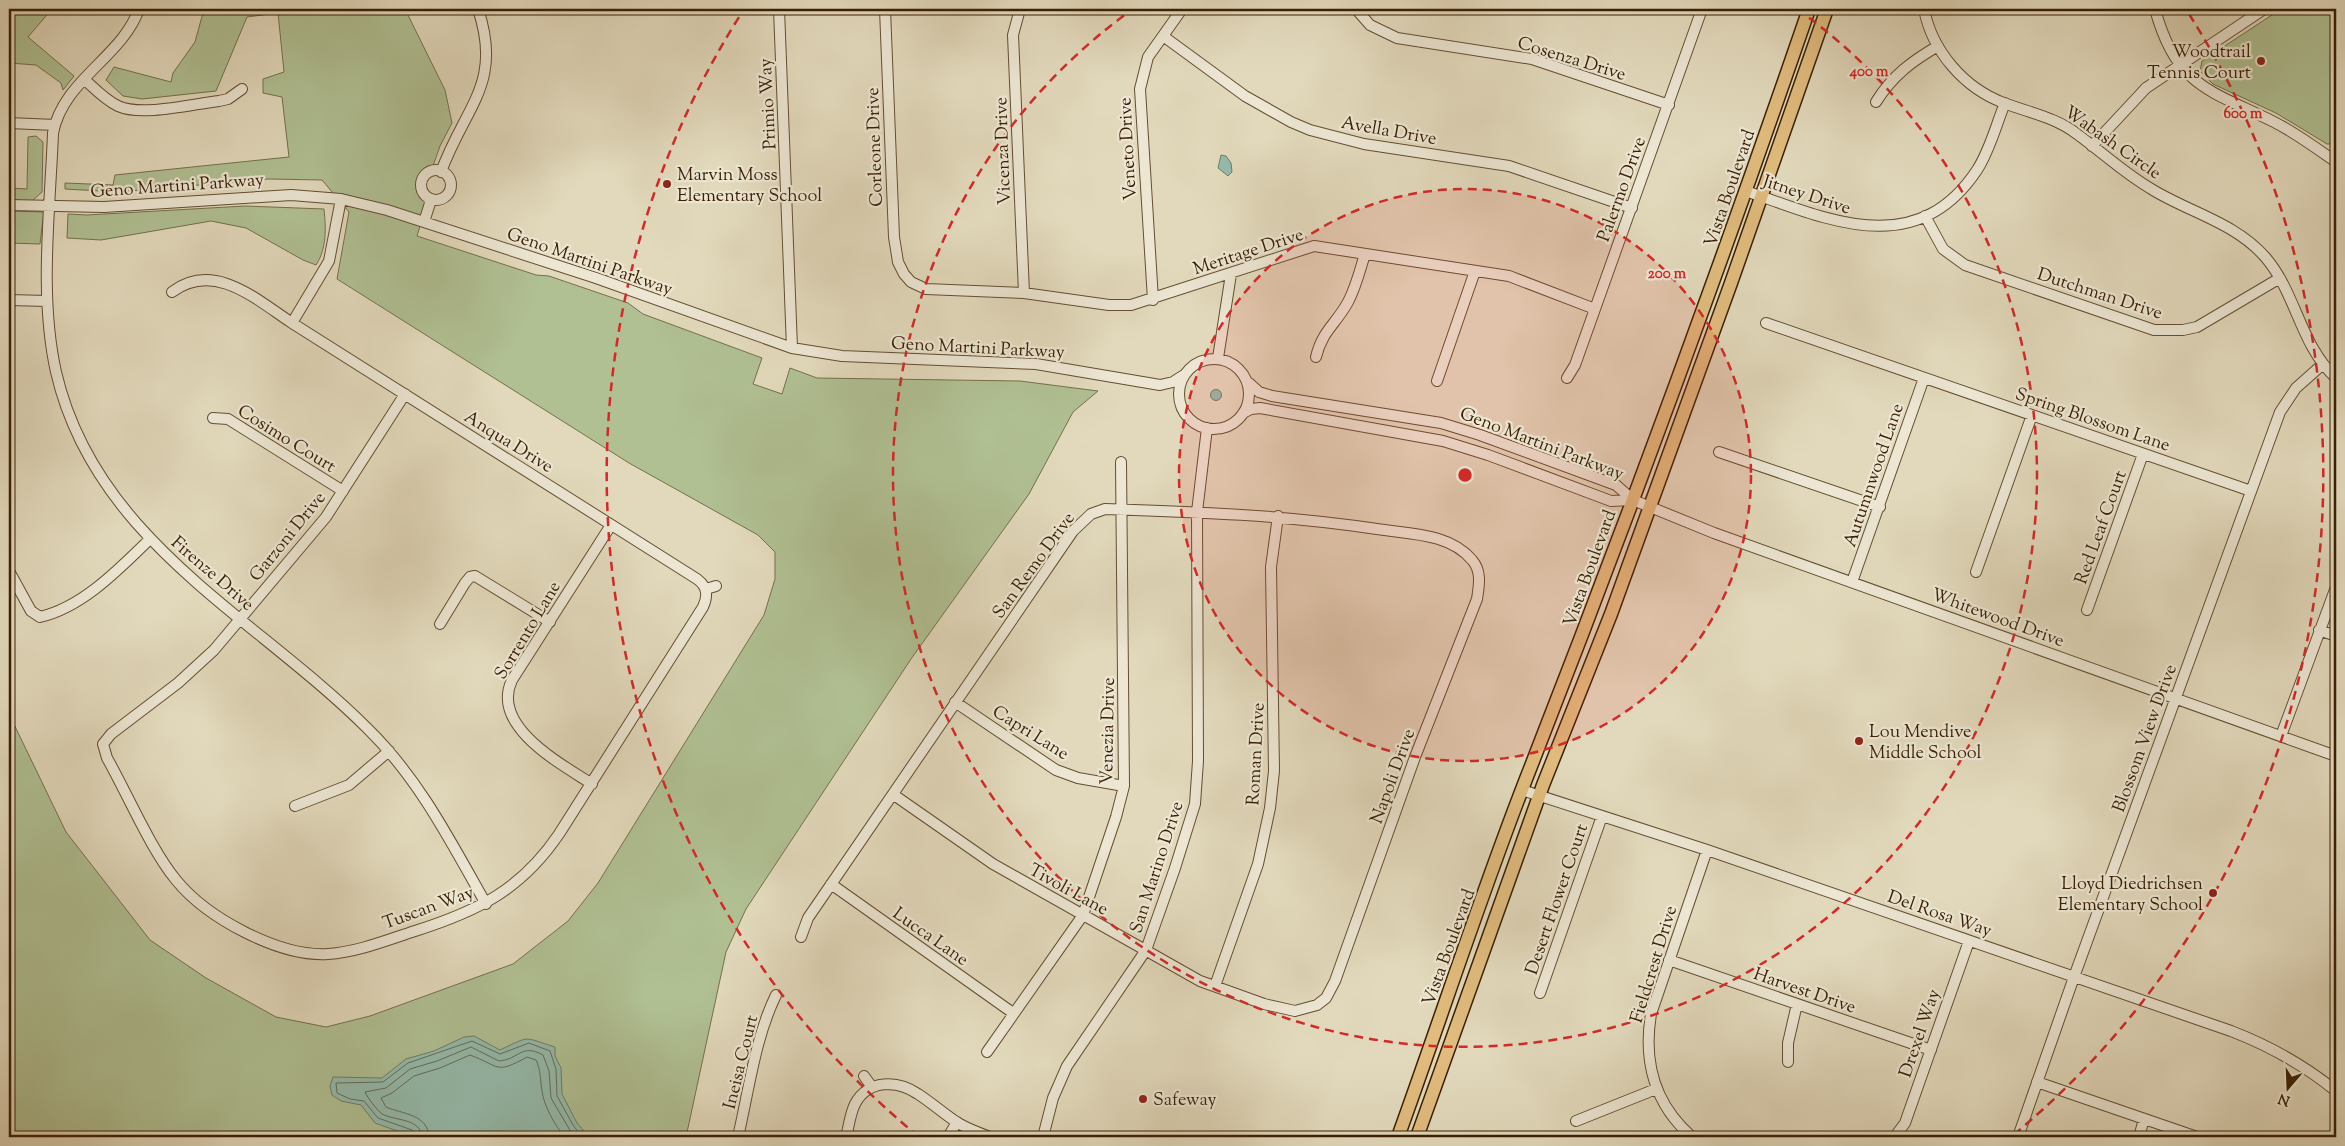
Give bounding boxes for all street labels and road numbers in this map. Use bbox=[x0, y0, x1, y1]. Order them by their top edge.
street label: Cosenza Drive bbox=[1514, 31, 1629, 89]
street label: Primio Way bbox=[754, 58, 784, 150]
street label: Corleone Drive bbox=[861, 87, 891, 207]
street label: Vicenza Drive bbox=[989, 97, 1019, 205]
street label: Veneto Drive bbox=[1113, 97, 1145, 201]
street label: Wabash Circle bbox=[2058, 100, 2166, 187]
street label: Avella Drive bbox=[1339, 111, 1438, 153]
street label: Vista Boulevard bbox=[1699, 126, 1763, 251]
street label: Palermo Drive bbox=[1592, 134, 1654, 246]
street label: Geno Martini Parkway bbox=[89, 168, 265, 206]
street label: Jitney Drive bbox=[1758, 169, 1854, 222]
street label: Geno Martini Parkway bbox=[503, 222, 676, 304]
street label: Meritage Drive bbox=[1190, 223, 1307, 283]
street label: Dutchman Drive bbox=[2033, 262, 2165, 327]
street label: Geno Martini Parkway bbox=[890, 331, 1065, 367]
street label: Spring Blossom Lane bbox=[2011, 382, 2173, 460]
street label: Cosimo Court bbox=[232, 399, 340, 480]
street label: Autumnwood Lane bbox=[1838, 400, 1912, 551]
street label: Geno Martini Parkway bbox=[1455, 402, 1627, 488]
street label: Anqua Drive bbox=[458, 405, 558, 480]
street label: Red Leaf Court bbox=[2069, 467, 2135, 588]
street label: Garzoni Drive bbox=[244, 487, 333, 588]
street label: Vista Boulevard bbox=[1558, 507, 1624, 631]
street label: San Remo Drive bbox=[987, 508, 1082, 625]
street label: Firenze Drive bbox=[164, 531, 259, 618]
street label: Sorrento Lane bbox=[489, 577, 568, 685]
street label: Whitewood Drive bbox=[1927, 583, 2067, 655]
street label: Blossom View Drive bbox=[2107, 661, 2185, 816]
street label: Venezia Drive bbox=[1095, 677, 1123, 785]
street label: Capri Lane bbox=[987, 700, 1073, 768]
street label: Roman Drive bbox=[1241, 702, 1273, 806]
street label: Napoli Drive bbox=[1365, 726, 1423, 828]
street label: San Marino Drive bbox=[1124, 798, 1191, 937]
street label: Desert Flower Court bbox=[1520, 821, 1596, 979]
street label: Tivoli Lane bbox=[1023, 858, 1113, 923]
street label: Tuscan Way bbox=[379, 880, 478, 937]
street label: Del Rosa Way bbox=[1884, 885, 1995, 945]
street label: Vista Boulevard bbox=[1417, 886, 1483, 1010]
street label: Lucca Lane bbox=[887, 902, 973, 973]
street label: Fieldcrest Drive bbox=[1625, 903, 1685, 1026]
street label: Harvest Drive bbox=[1750, 962, 1859, 1022]
street label: Drexel Way bbox=[1894, 986, 1948, 1081]
street label: Ineisa Court bbox=[718, 1013, 766, 1112]

